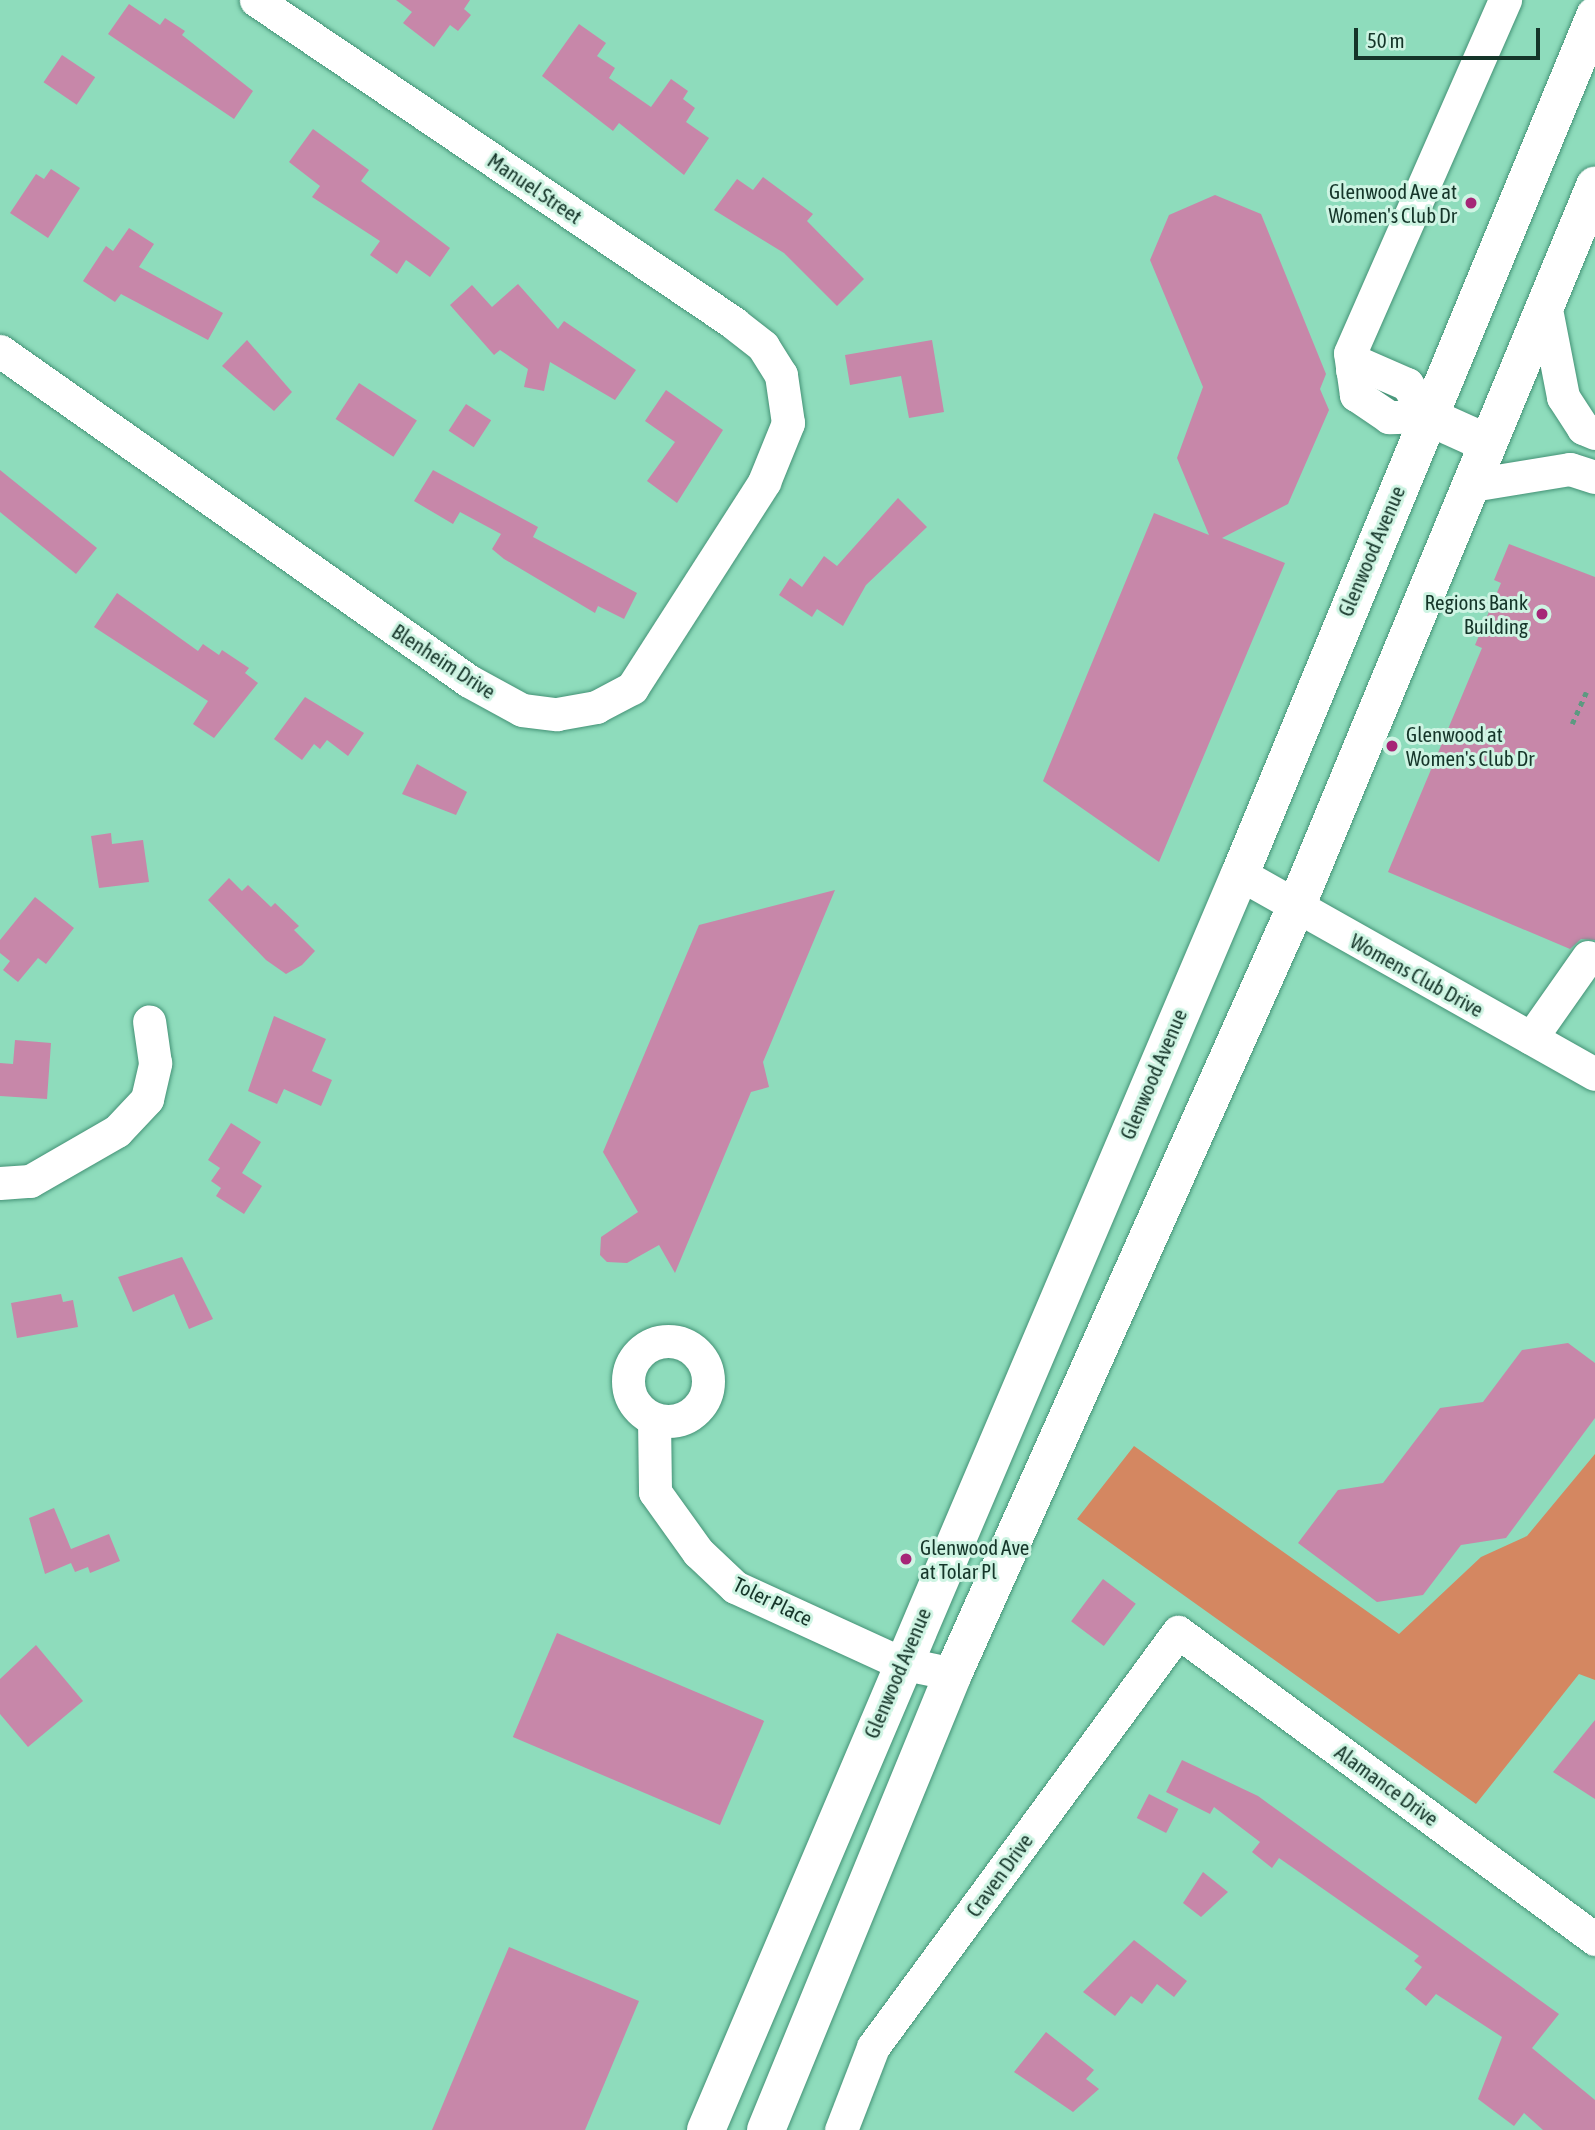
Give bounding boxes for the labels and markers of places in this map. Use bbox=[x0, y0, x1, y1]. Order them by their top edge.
place label: Glenwood Ave at Women's Club Dr bbox=[1328, 178, 1457, 228]
marker: Glenwood Ave at Women's Club Dr bbox=[1463, 195, 1479, 211]
place label: Regions Bank Building bbox=[1425, 589, 1528, 639]
marker: Regions Bank Building bbox=[1534, 606, 1550, 622]
place label: Glenwood at Women's Club Dr bbox=[1406, 721, 1535, 771]
marker: Glenwood at Women's Club Dr bbox=[1384, 738, 1400, 754]
place label: Glenwood Ave at Tolar Pl bbox=[920, 1534, 1029, 1584]
marker: Glenwood Ave at Tolar Pl bbox=[898, 1551, 914, 1567]

